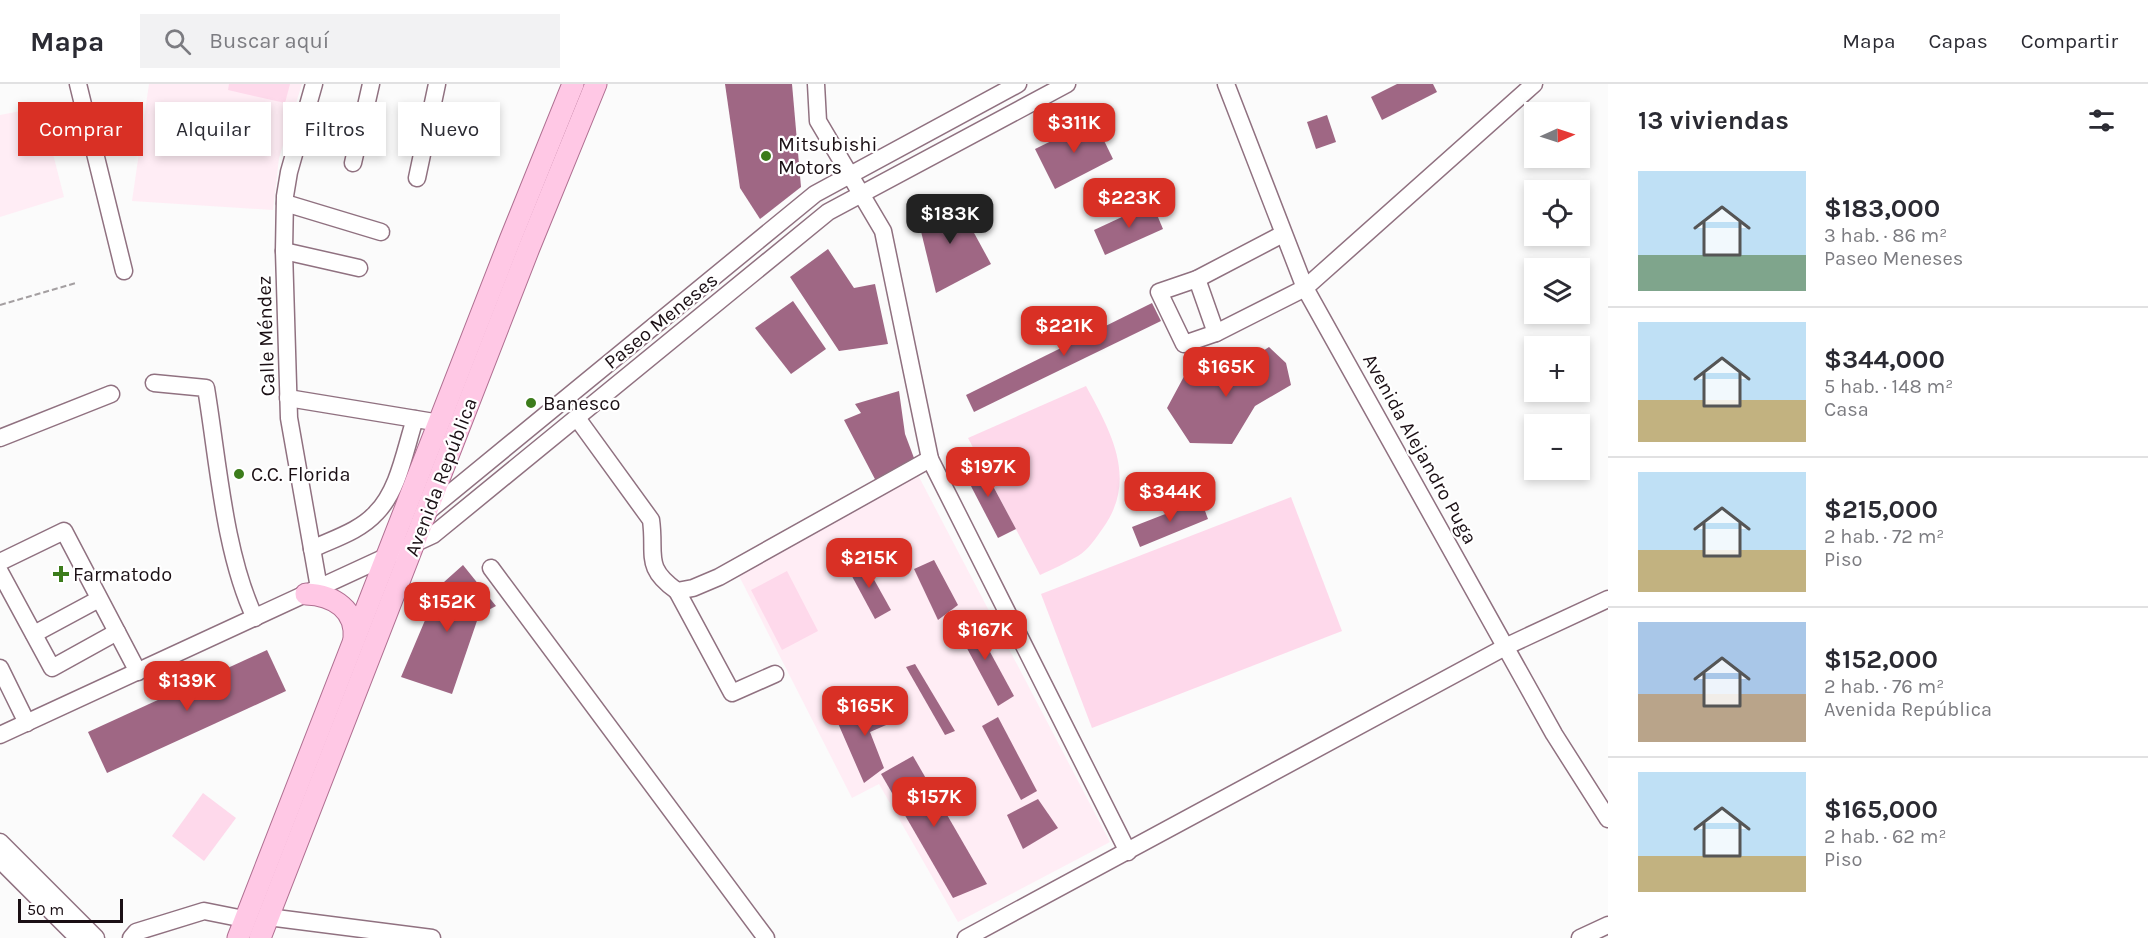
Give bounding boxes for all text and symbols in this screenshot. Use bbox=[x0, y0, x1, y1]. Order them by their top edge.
search box bbox=[140, 14, 560, 68]
text: Mapa bbox=[30, 25, 104, 58]
icon: search bbox=[161, 25, 194, 58]
text: Buscar aquí bbox=[209, 28, 329, 54]
text: Mapa bbox=[1842, 29, 1896, 53]
text: Capas bbox=[1929, 29, 1988, 53]
text: Compartir bbox=[2021, 29, 2118, 53]
chip: Comprar bbox=[18, 102, 143, 156]
chip: Alquilar bbox=[155, 102, 271, 156]
chip: Filtros bbox=[283, 102, 386, 156]
chip: Nuevo bbox=[398, 102, 500, 156]
north arrow bbox=[1524, 102, 1590, 168]
map controls bbox=[1524, 102, 1590, 480]
pin: $311K bbox=[1032, 103, 1116, 154]
icon: filters bbox=[2085, 104, 2118, 137]
text: 13 viviendas bbox=[1638, 105, 1789, 136]
text: $311K bbox=[1047, 111, 1101, 134]
place label: Mitsubishi Motors bbox=[778, 133, 877, 179]
marker: Mitsubishi Motors bbox=[759, 149, 773, 163]
pin: $223K bbox=[1087, 178, 1171, 229]
button: locate bbox=[1524, 180, 1590, 246]
text: $223K bbox=[1097, 186, 1161, 209]
text: $183,000 bbox=[1824, 193, 1940, 224]
pin: $183K bbox=[908, 194, 992, 245]
icon: home bbox=[1686, 195, 1758, 267]
text: $183K bbox=[920, 202, 980, 225]
text: 3 hab. · 86 m² bbox=[1824, 224, 1947, 247]
text: Paseo Meneses bbox=[1824, 247, 1963, 270]
button: layers bbox=[1524, 258, 1590, 324]
street label: Paseo Meneses bbox=[600, 268, 722, 374]
street label: Calle Méndez bbox=[252, 275, 280, 397]
pin: $221K bbox=[1022, 306, 1106, 357]
text: $221K bbox=[1035, 314, 1093, 337]
button: + bbox=[1524, 336, 1590, 402]
text: $344,000 bbox=[1824, 344, 1945, 375]
icon: home bbox=[1686, 346, 1758, 418]
pin: $165K bbox=[1184, 347, 1268, 398]
street label: Avenida Alejandro Puga bbox=[1358, 350, 1482, 548]
text: $165K bbox=[1197, 355, 1255, 378]
text: 5 hab. · 148 m² bbox=[1824, 375, 1953, 398]
place label: Banesco bbox=[543, 392, 621, 415]
street label: Avenida República bbox=[400, 394, 482, 560]
marker: Banesco bbox=[524, 396, 538, 410]
text: Casa bbox=[1824, 398, 1869, 421]
button: − bbox=[1524, 414, 1590, 480]
pin: $197K bbox=[946, 447, 1030, 498]
text: $197K bbox=[960, 455, 1016, 478]
place label: C.C. Florida bbox=[251, 463, 350, 486]
marker: C.C. Florida bbox=[232, 467, 246, 481]
pin: $344K bbox=[1128, 472, 1212, 523]
text: $344K bbox=[1138, 480, 1202, 503]
text: $215,000 bbox=[1824, 494, 1938, 525]
icon: home bbox=[1686, 496, 1758, 568]
text: 2 hab. · 72 m² bbox=[1824, 525, 1944, 548]
pin: $215K bbox=[827, 538, 911, 589]
text: $215K bbox=[840, 546, 898, 569]
text: Piso bbox=[1824, 548, 1862, 571]
place label: Farmatodo bbox=[73, 563, 172, 586]
marker: Farmatodo bbox=[54, 567, 68, 581]
pin: $152K bbox=[405, 582, 489, 633]
text: $152K bbox=[418, 590, 476, 613]
pin: $167K bbox=[943, 610, 1027, 661]
text: $167K bbox=[957, 618, 1013, 641]
text: $152,000 bbox=[1824, 644, 1938, 675]
icon: home bbox=[1686, 646, 1758, 718]
pin: $139K bbox=[145, 661, 229, 712]
text: $139K bbox=[158, 669, 216, 692]
text: 2 hab. · 76 m² bbox=[1824, 675, 1944, 698]
pin: $165K bbox=[823, 686, 907, 737]
text: $165K bbox=[836, 694, 894, 717]
text: Avenida República bbox=[1824, 698, 1992, 721]
pin: $157K bbox=[892, 777, 976, 828]
text: $157K bbox=[906, 785, 962, 808]
text: $165,000 bbox=[1824, 794, 1938, 825]
icon: home bbox=[1686, 796, 1758, 868]
text: 2 hab. · 62 m² bbox=[1824, 825, 1946, 848]
text: Piso bbox=[1824, 848, 1862, 871]
scale bar bbox=[18, 896, 123, 924]
text: 50 m bbox=[27, 900, 64, 919]

